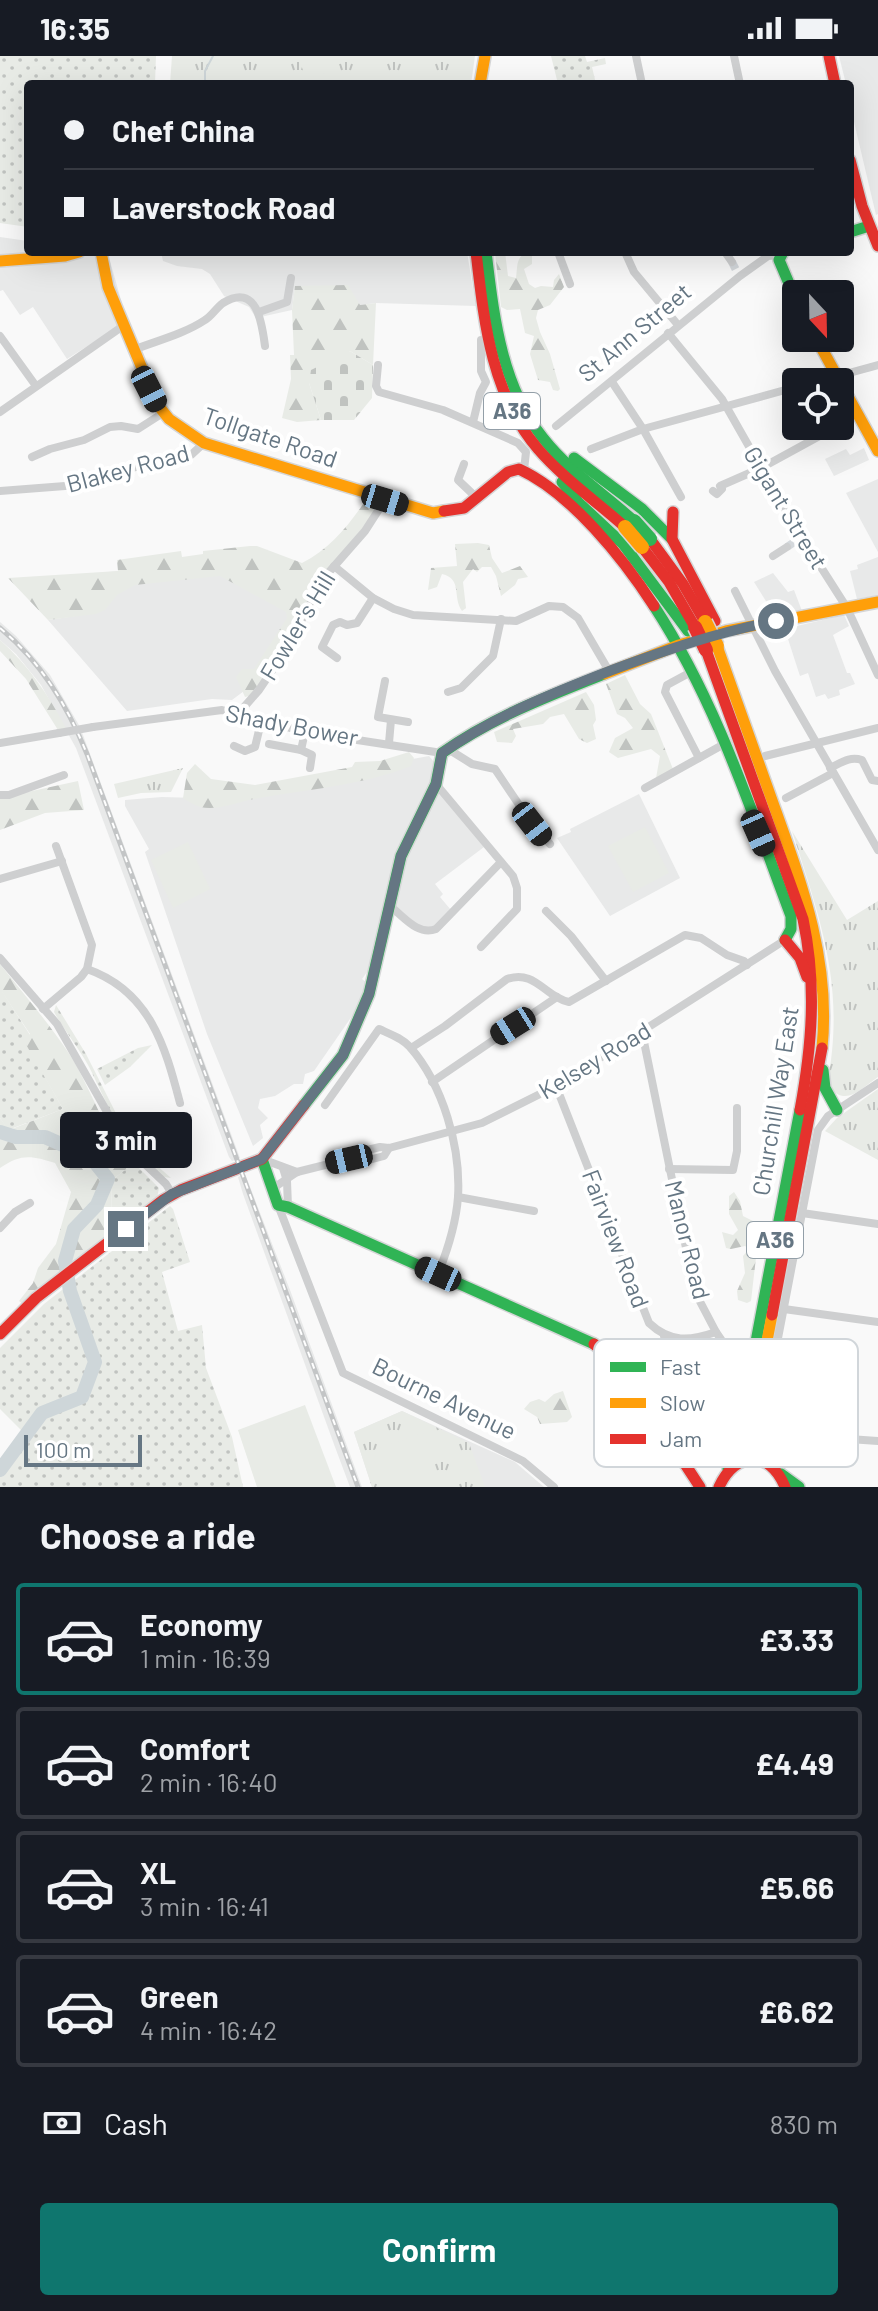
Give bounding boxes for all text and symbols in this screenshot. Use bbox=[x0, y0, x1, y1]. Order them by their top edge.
text: 16:35 bbox=[40, 10, 110, 46]
text: Chef China bbox=[112, 112, 255, 148]
text: Laverstock Road bbox=[112, 189, 336, 225]
street label: St Ann Street bbox=[572, 276, 696, 387]
north arrow bbox=[782, 280, 854, 352]
map controls bbox=[782, 280, 854, 440]
car bbox=[127, 362, 171, 416]
button: locate bbox=[782, 368, 854, 440]
road number: A36 bbox=[484, 393, 540, 429]
street label: Tollgate Road bbox=[200, 400, 341, 473]
street label: Blakey Road bbox=[63, 437, 192, 498]
street label: Gigant Street bbox=[738, 441, 834, 574]
car bbox=[359, 482, 411, 518]
street label: Fowler's Hill bbox=[253, 565, 341, 685]
route start bbox=[758, 603, 794, 639]
street label: Shady Bower bbox=[224, 697, 361, 752]
car bbox=[508, 798, 556, 850]
car bbox=[737, 806, 779, 860]
car bbox=[486, 1003, 540, 1049]
street label: Churchill Way East bbox=[745, 1004, 804, 1198]
street label: Kelsey Road bbox=[533, 1015, 656, 1104]
callout: 3 min bbox=[60, 1113, 192, 1169]
text: 3 min bbox=[95, 1124, 157, 1155]
car bbox=[323, 1142, 375, 1176]
street label: Fairview Road bbox=[577, 1165, 656, 1312]
street label: Manor Road bbox=[660, 1177, 717, 1302]
route end bbox=[108, 1211, 144, 1247]
road number: A36 bbox=[747, 1222, 803, 1258]
car bbox=[411, 1253, 465, 1295]
legend bbox=[594, 1339, 858, 1467]
street label: Bourne Avenue bbox=[368, 1350, 521, 1445]
text: Fast bbox=[660, 1353, 702, 1379]
text: Slow bbox=[660, 1389, 705, 1415]
text: Jam bbox=[660, 1425, 702, 1451]
scale bar bbox=[24, 1431, 142, 1467]
text: 100 m bbox=[36, 1436, 91, 1462]
text: Choose a ride bbox=[40, 1513, 256, 1556]
icon: car bbox=[44, 1603, 116, 1675]
text: Economy bbox=[140, 1606, 263, 1642]
text: £3.33 bbox=[759, 1621, 834, 1657]
text: 1 min · 16:39 bbox=[140, 1642, 271, 1673]
icon: car bbox=[44, 1727, 116, 1799]
text: Comfort bbox=[140, 1730, 250, 1766]
text: £4.49 bbox=[755, 1745, 834, 1781]
text: 2 min · 16:40 bbox=[140, 1766, 277, 1797]
icon: car bbox=[44, 1851, 116, 1923]
text: XL bbox=[140, 1854, 176, 1890]
text: £5.66 bbox=[759, 1869, 834, 1905]
text: 3 min · 16:41 bbox=[140, 1890, 269, 1921]
icon: car bbox=[44, 1975, 116, 2047]
text: Green bbox=[140, 1978, 219, 2014]
text: £6.62 bbox=[758, 1993, 834, 2029]
text: 4 min · 16:42 bbox=[140, 2014, 277, 2045]
icon: cash bbox=[40, 2101, 84, 2145]
text: Cash bbox=[104, 2105, 168, 2141]
text: 830 m bbox=[770, 2108, 838, 2139]
button: Confirm bbox=[40, 2203, 838, 2295]

